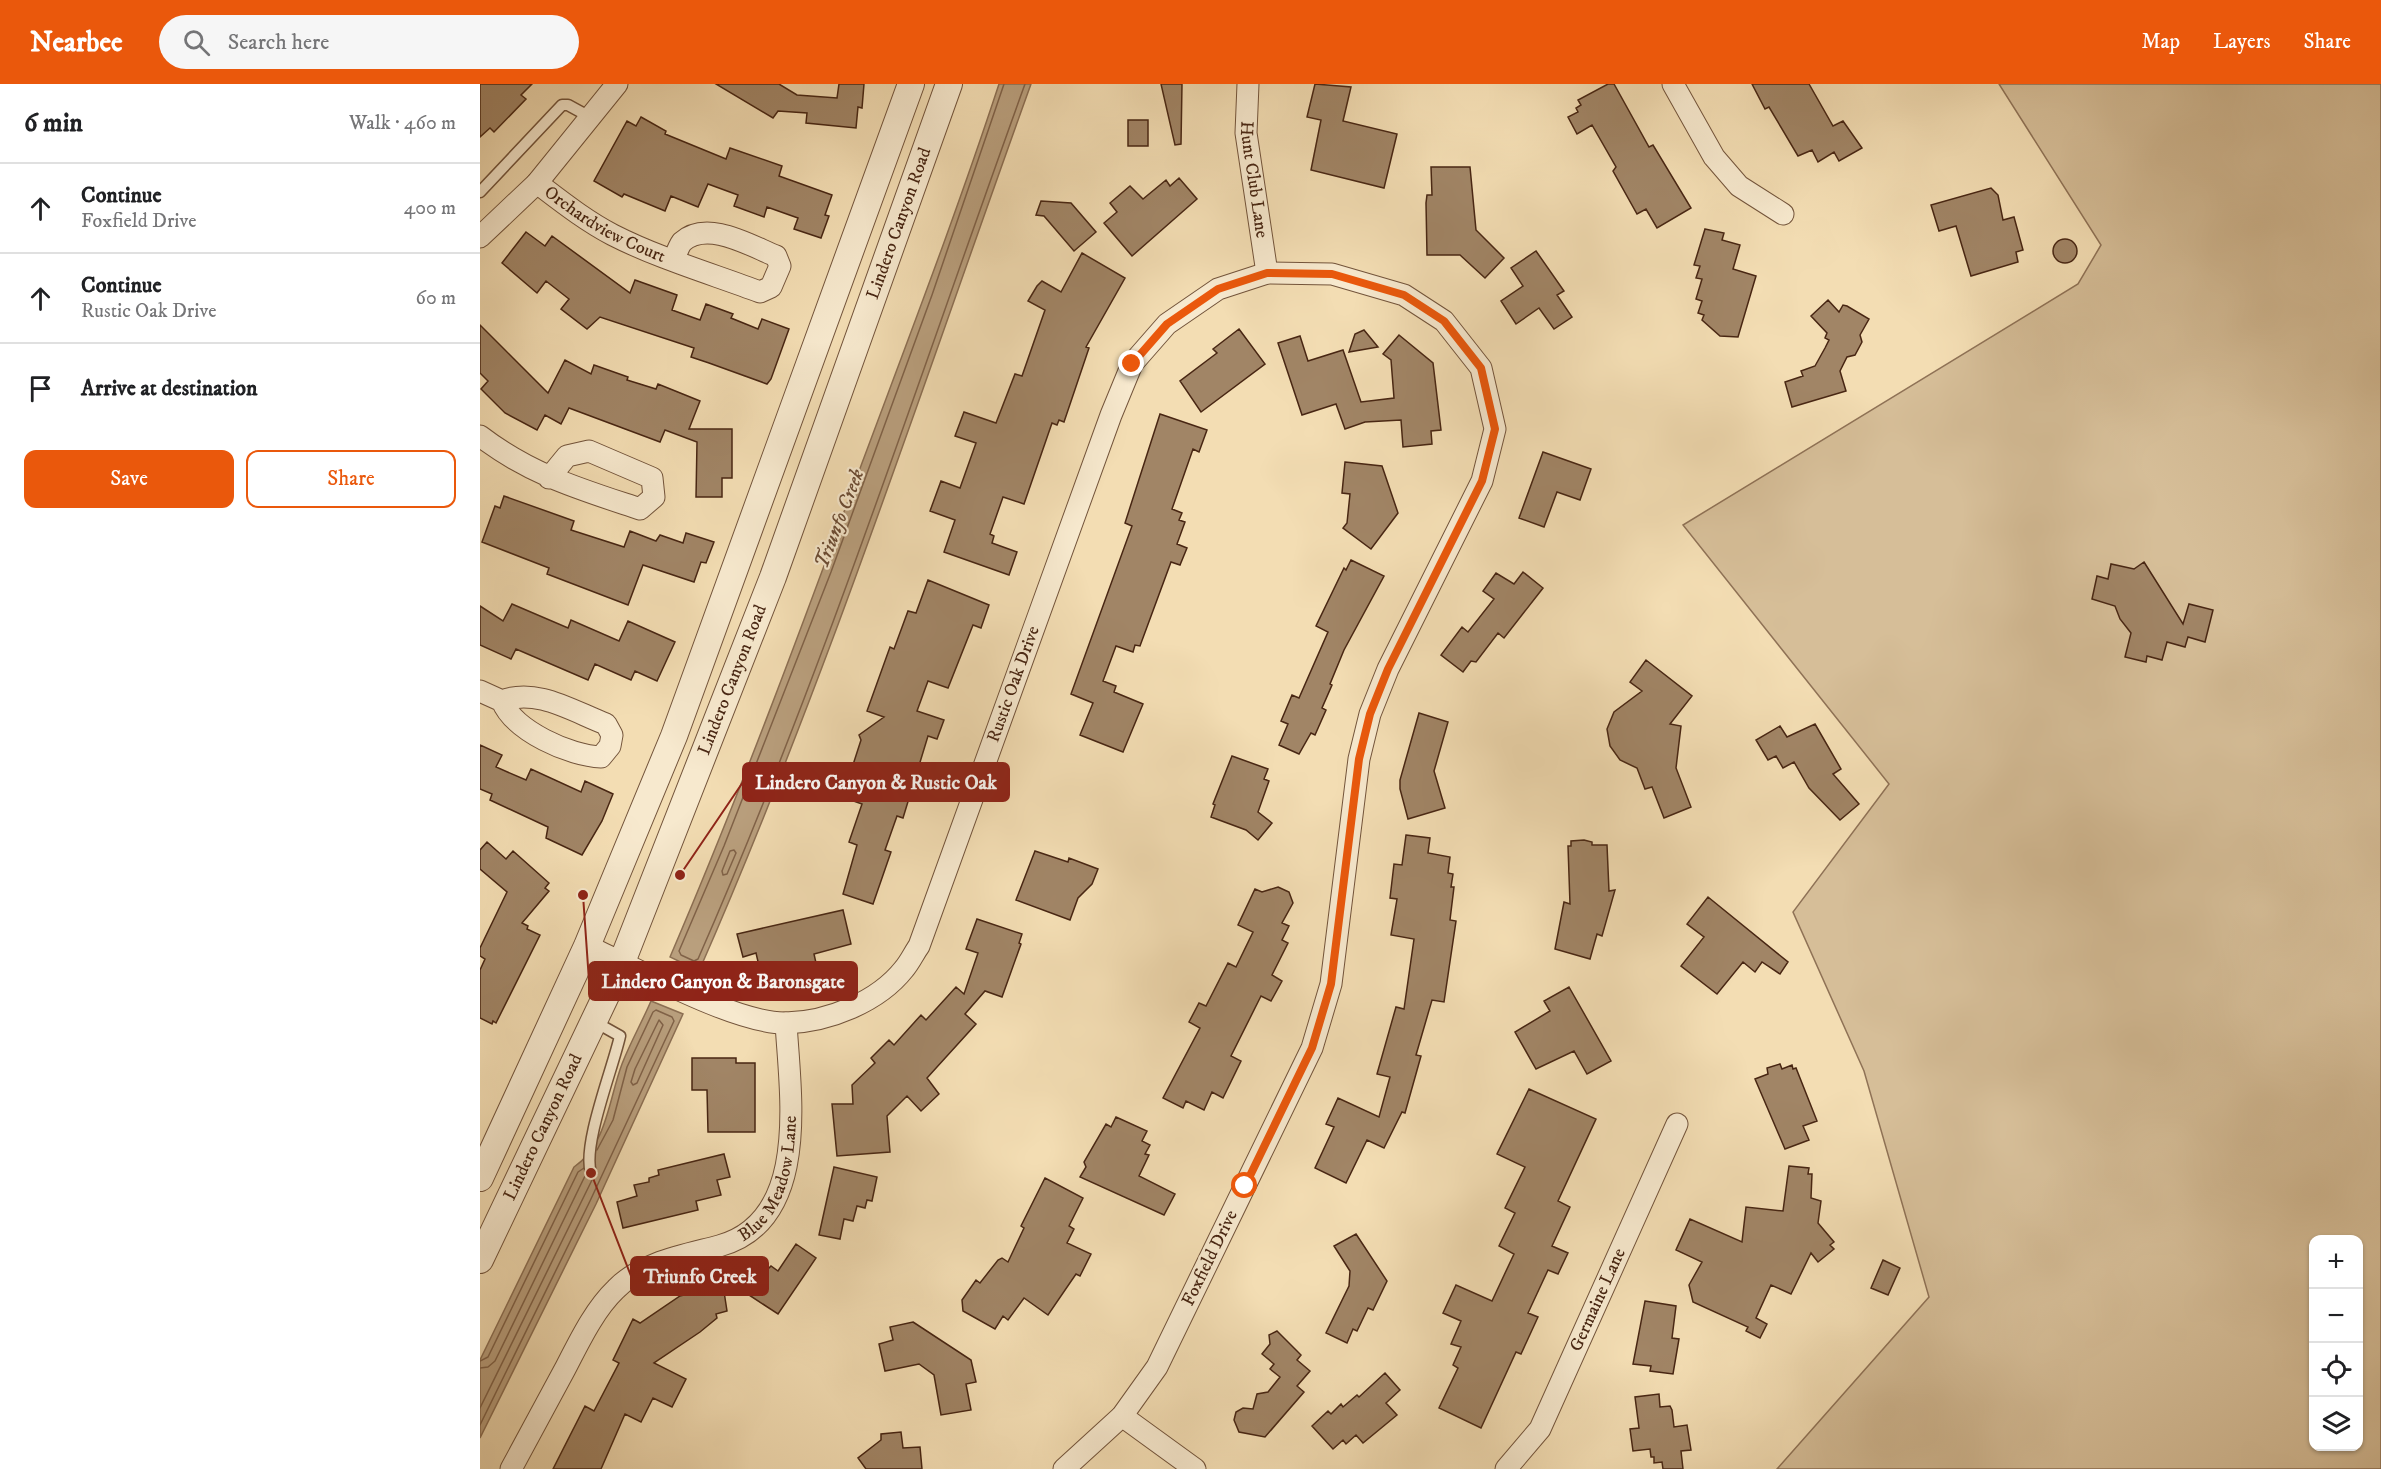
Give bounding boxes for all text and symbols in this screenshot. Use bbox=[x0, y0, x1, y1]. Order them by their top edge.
search box bbox=[159, 15, 579, 69]
text: Nearbee bbox=[30, 25, 123, 60]
icon: search bbox=[180, 26, 213, 59]
text: Search here bbox=[228, 29, 329, 56]
text: Map bbox=[2141, 29, 2180, 55]
text: Layers bbox=[2213, 29, 2271, 55]
text: Share bbox=[2304, 29, 2351, 55]
text: 6 min bbox=[24, 107, 83, 140]
text: Walk · 460 m bbox=[349, 111, 456, 136]
street label: Hunt Club Lane bbox=[1235, 120, 1273, 240]
street label: Lindero Canyon Road bbox=[862, 145, 936, 302]
street label: Orchardview Court bbox=[540, 181, 669, 268]
text: Continue bbox=[81, 182, 162, 209]
icon: ahead bbox=[24, 192, 57, 225]
text: 400 m bbox=[404, 196, 456, 221]
text: Foxfield Drive bbox=[81, 209, 197, 234]
text: Continue bbox=[81, 272, 162, 299]
icon: ahead bbox=[24, 282, 57, 315]
text: 60 m bbox=[416, 286, 456, 311]
text: Rustic Oak Drive bbox=[81, 299, 217, 324]
route end bbox=[1118, 350, 1144, 376]
icon: arrive bbox=[24, 372, 57, 405]
text: Arrive at destination bbox=[81, 375, 258, 402]
button: Save bbox=[24, 450, 234, 508]
button: Share bbox=[246, 450, 456, 508]
water label: Triunfo Creek bbox=[810, 465, 871, 572]
street label: Lindero Canyon Road bbox=[693, 602, 772, 758]
street label: Rustic Oak Drive bbox=[983, 623, 1045, 745]
callout: Lindero Canyon & Rustic Oak bbox=[743, 763, 1009, 801]
text: Lindero Canyon & Rustic Oak bbox=[755, 771, 998, 796]
callout: Lindero Canyon & Baronsgate bbox=[589, 962, 857, 1000]
text: Lindero Canyon & Baronsgate bbox=[601, 970, 846, 995]
street label: Lindero Canyon Road bbox=[499, 1051, 587, 1204]
street label: Blue Meadow Lane bbox=[734, 1115, 802, 1247]
route start bbox=[1231, 1172, 1257, 1198]
street label: Foxfield Drive bbox=[1177, 1206, 1243, 1310]
map controls bbox=[2309, 1235, 2363, 1451]
button: + bbox=[2309, 1235, 2363, 1289]
street label: Germaine Lane bbox=[1565, 1245, 1631, 1355]
callout: Triunfo Creek bbox=[631, 1257, 768, 1295]
text: Triunfo Creek bbox=[642, 1265, 758, 1290]
button: − bbox=[2309, 1289, 2363, 1343]
button: locate bbox=[2309, 1343, 2363, 1397]
button: layers bbox=[2309, 1397, 2363, 1451]

